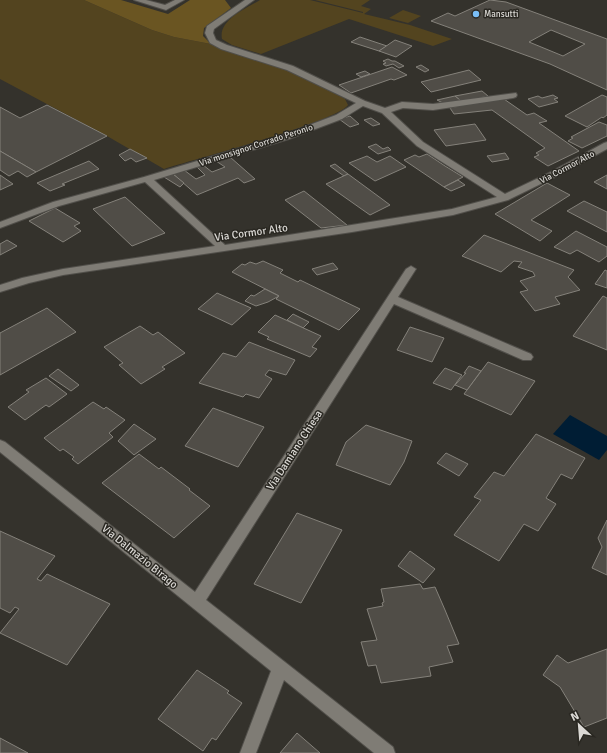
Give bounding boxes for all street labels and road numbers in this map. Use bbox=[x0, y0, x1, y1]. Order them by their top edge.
street label: Via monsignor Corrado Peronio bbox=[198, 122, 315, 169]
street label: Via Cormor Alto bbox=[538, 148, 597, 186]
street label: Via Cormor Alto bbox=[214, 221, 289, 244]
street label: Via Damiano Chiesa bbox=[264, 407, 325, 493]
street label: Via Dalmazio Birago bbox=[99, 522, 181, 591]

